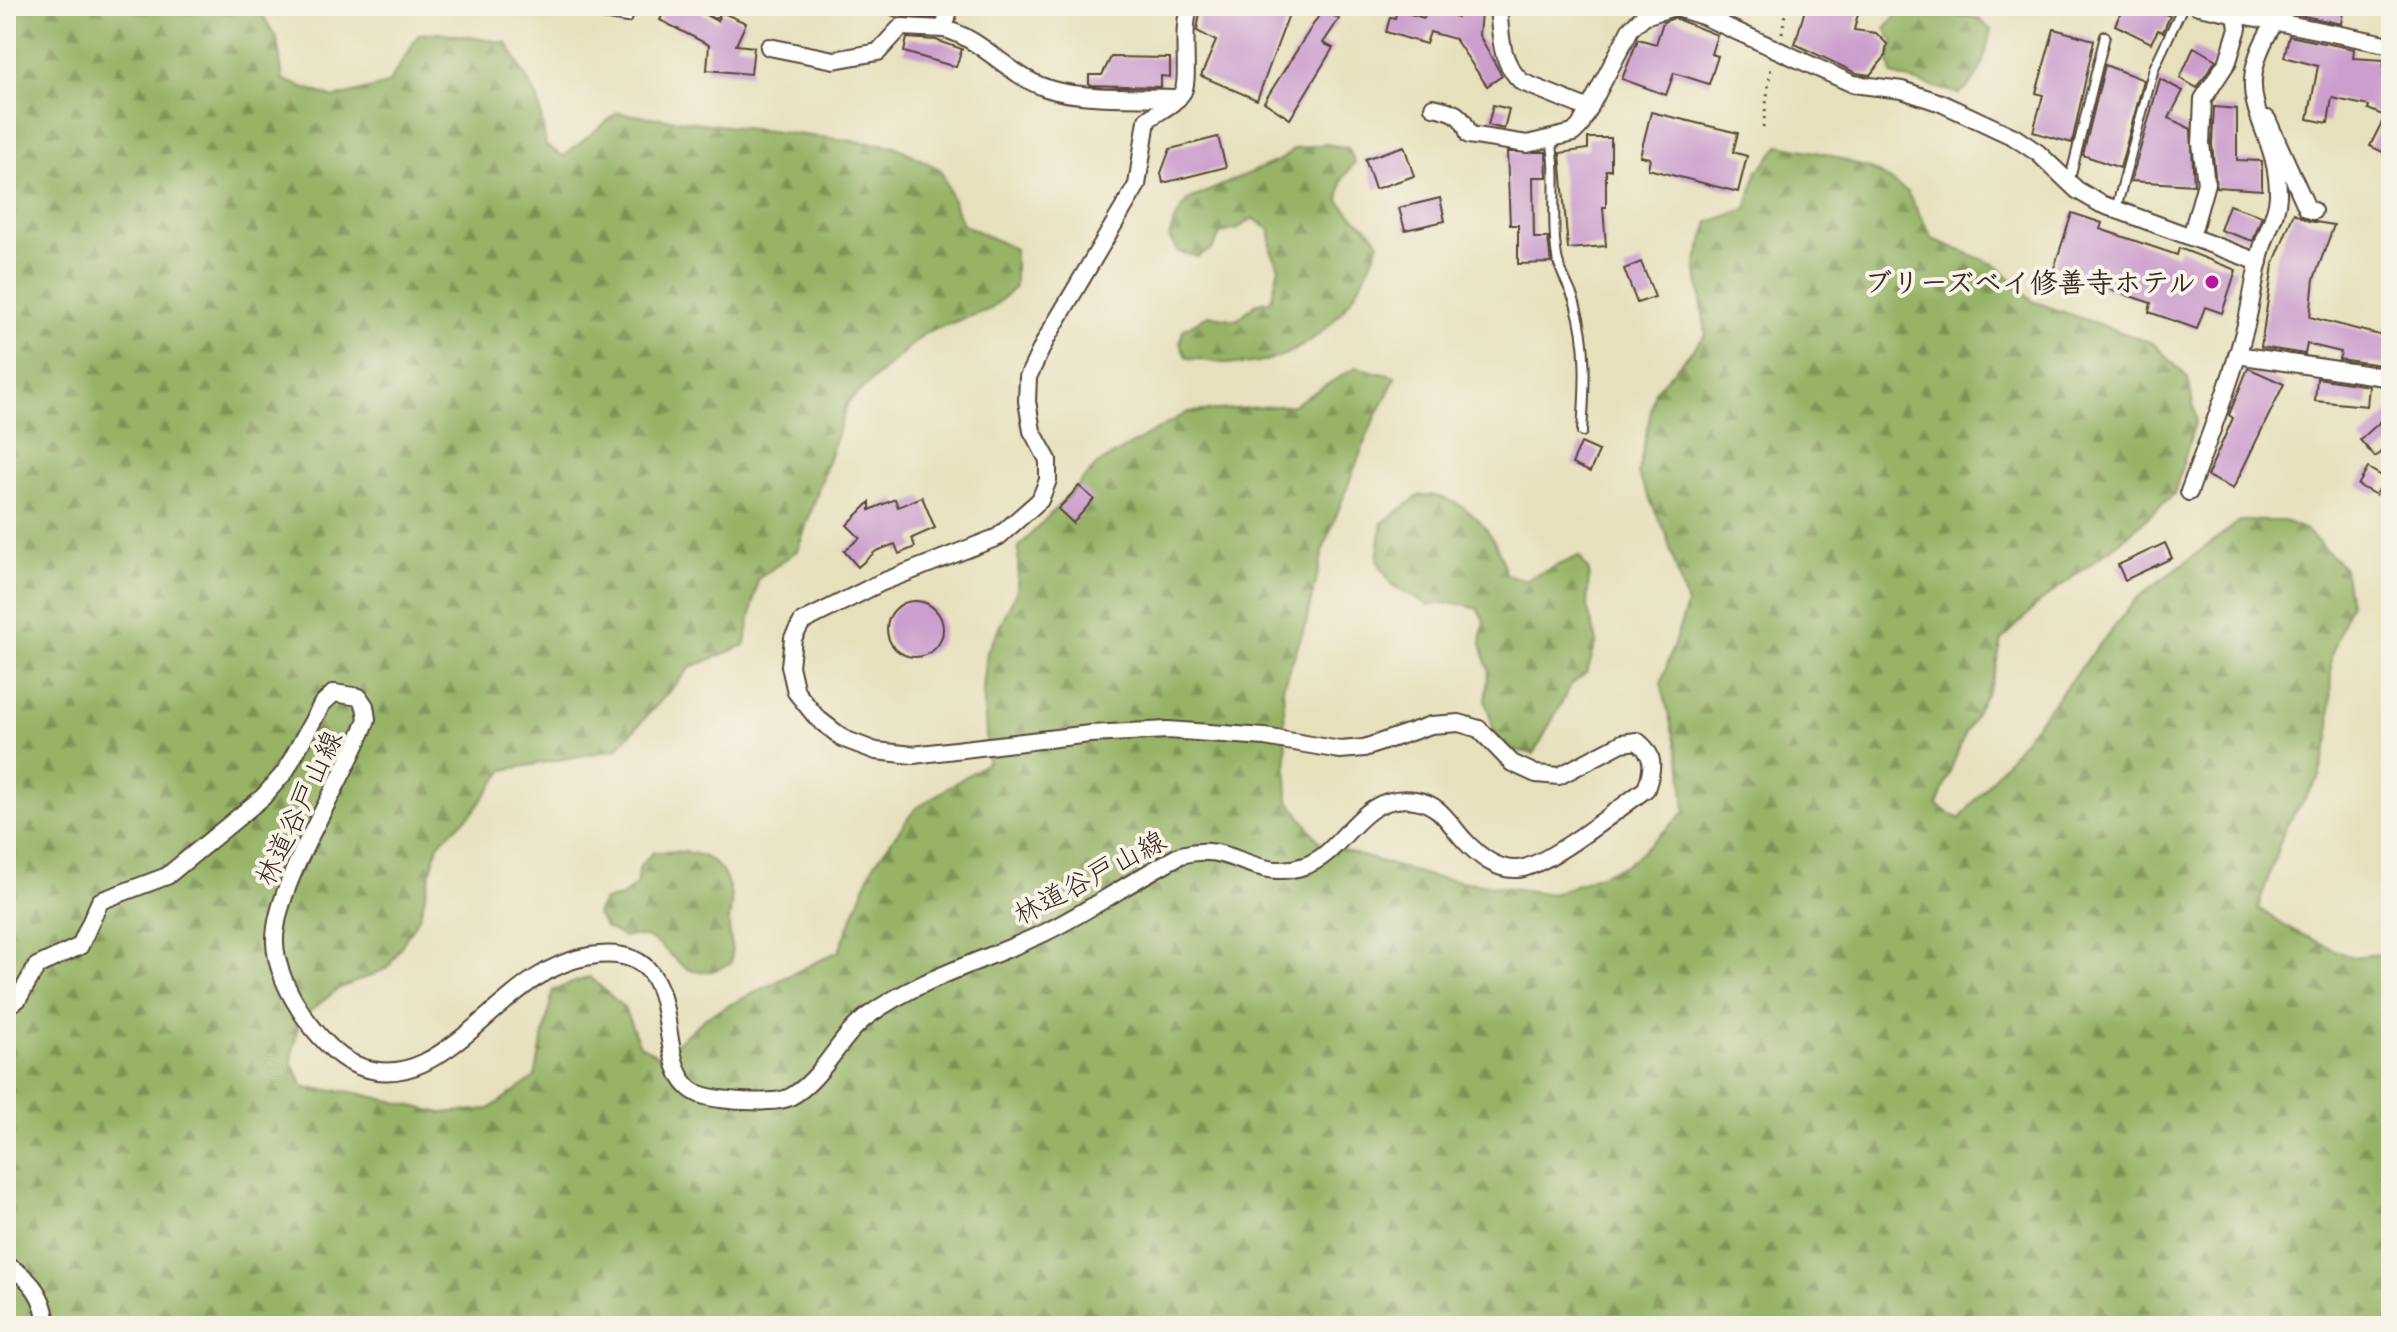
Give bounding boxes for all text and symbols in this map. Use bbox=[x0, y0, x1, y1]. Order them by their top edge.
place label: ブリーズベイ修善寺ホテル bbox=[1864, 263, 2196, 301]
marker: ブリーズベイ修善寺ホテル bbox=[2203, 273, 2221, 291]
street label: 林道谷戸山線 bbox=[245, 724, 351, 892]
street label: 林道谷戸山線 bbox=[1006, 821, 1172, 933]

